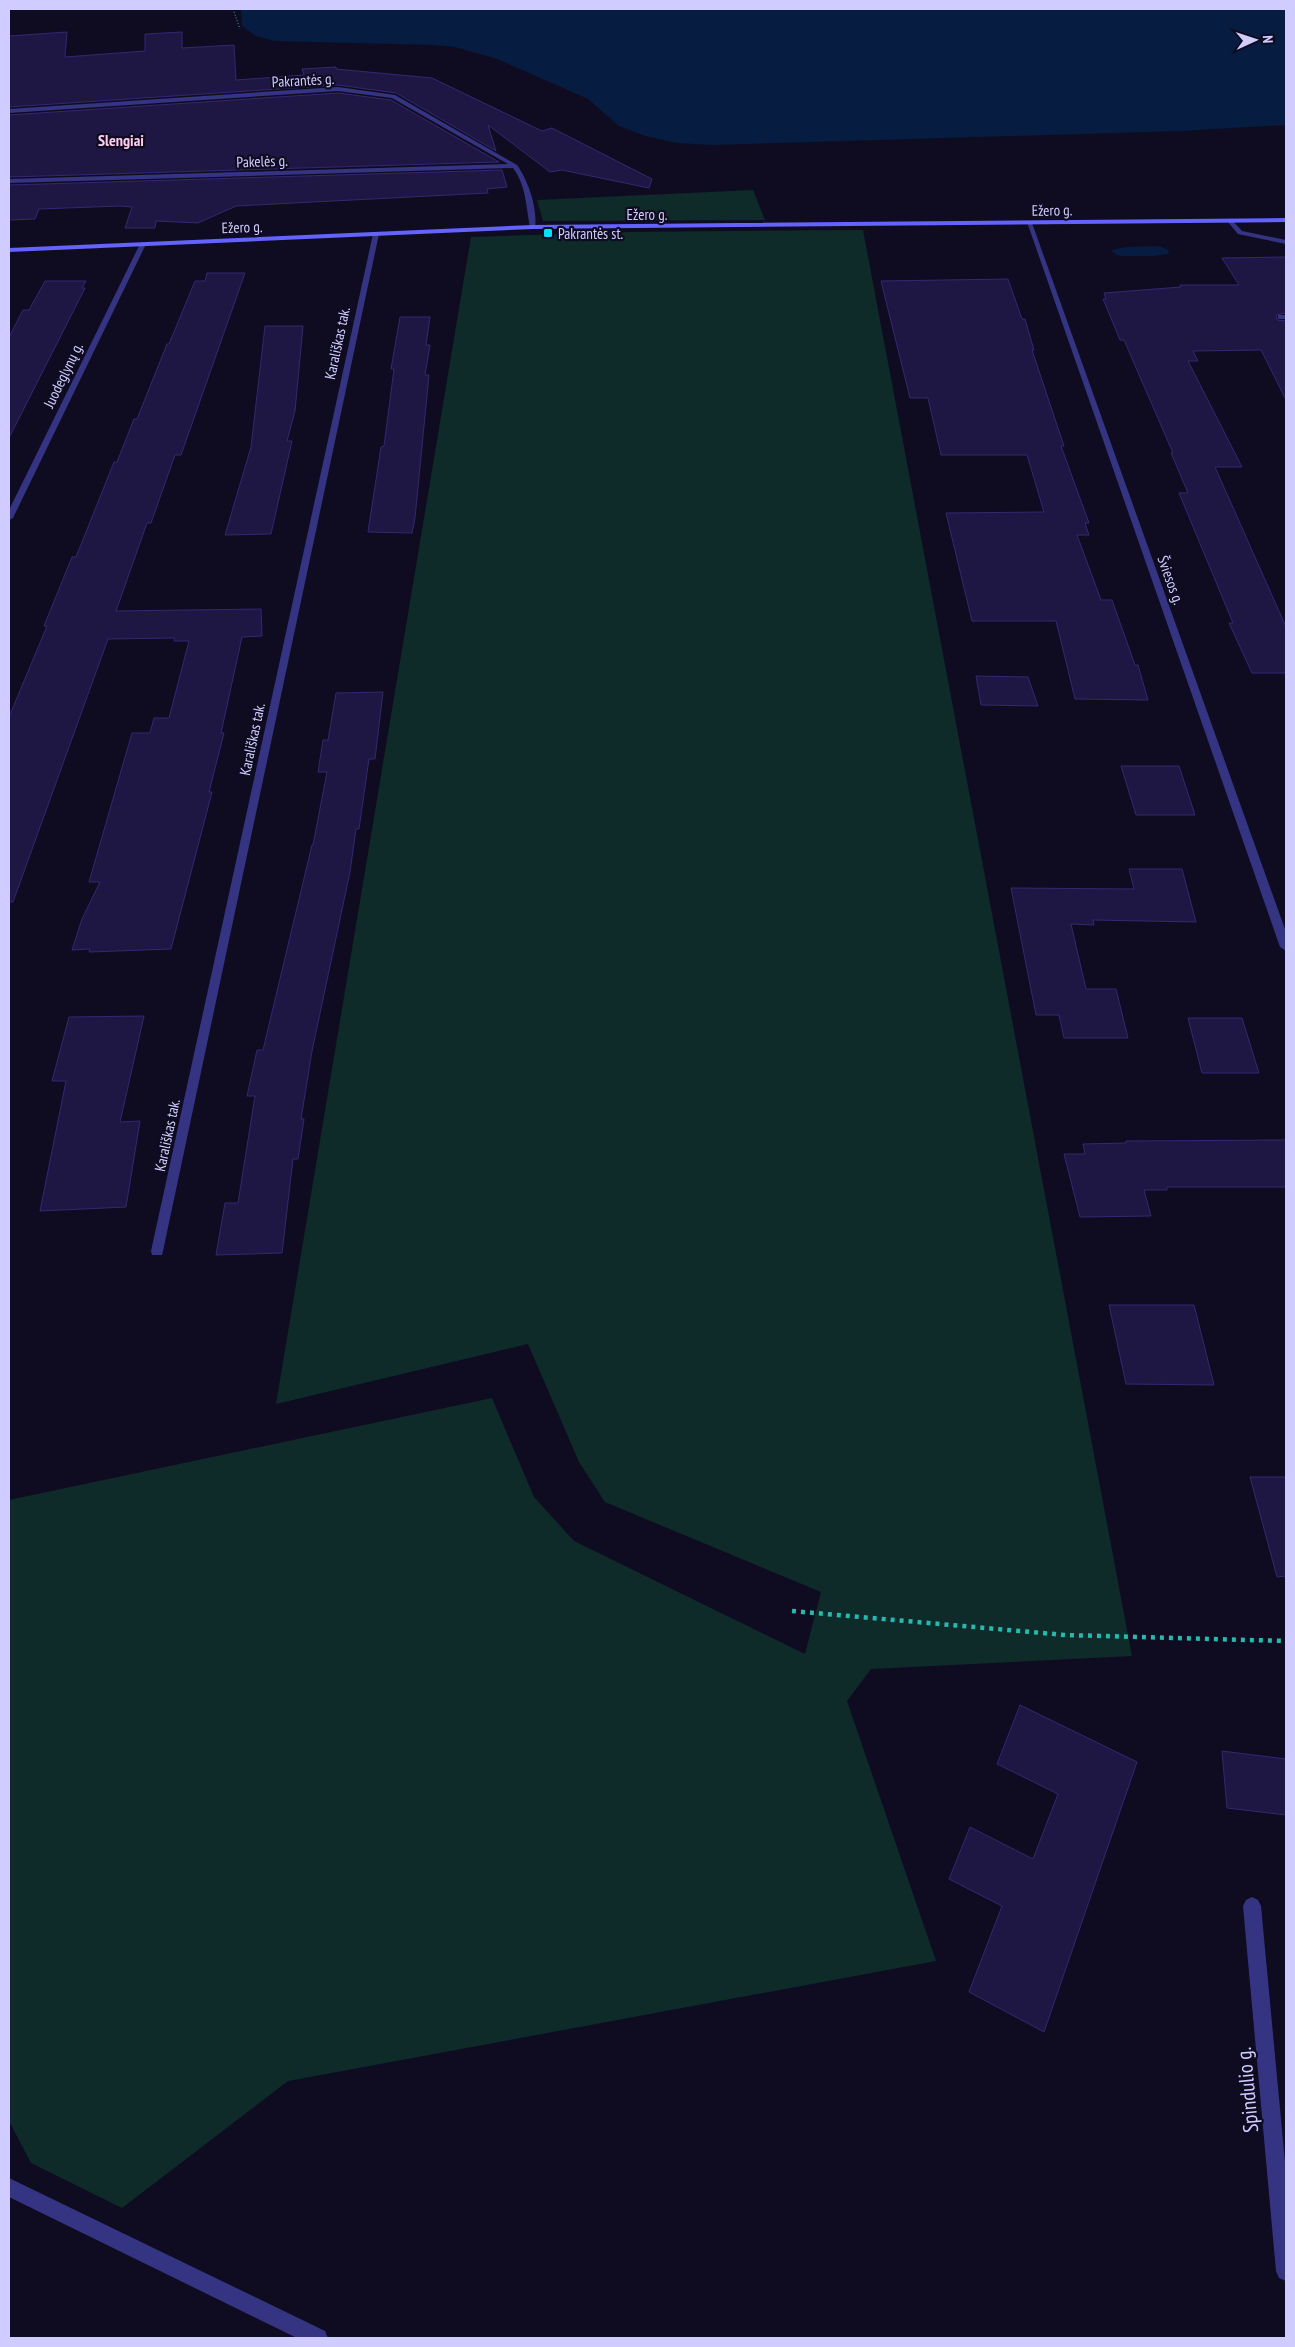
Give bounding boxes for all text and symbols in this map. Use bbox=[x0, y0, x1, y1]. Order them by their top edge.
north arrow bbox=[1230, 15, 1280, 65]
text: N bbox=[1259, 35, 1277, 44]
street label: Pakrantės g. bbox=[271, 69, 335, 91]
district label: Slengiai bbox=[98, 130, 144, 150]
street label: Pakelės g. bbox=[236, 151, 288, 171]
street label: Ežero g. bbox=[1031, 200, 1073, 220]
street label: Ežero g. bbox=[627, 205, 668, 224]
street label: Ežero g. bbox=[221, 217, 263, 237]
place label: Pakrantės st. bbox=[558, 224, 624, 243]
marker: Pakrantės st. bbox=[542, 227, 554, 239]
street label: Karališkas tak. bbox=[320, 305, 354, 381]
street label: Juodeglynų g. bbox=[39, 339, 87, 412]
street label: Šviesos g. bbox=[1153, 553, 1189, 607]
street label: Karališkas tak. bbox=[235, 701, 269, 777]
street label: Karališkas tak. bbox=[150, 1097, 184, 1173]
street label: Spindulio g. bbox=[1230, 2046, 1264, 2134]

